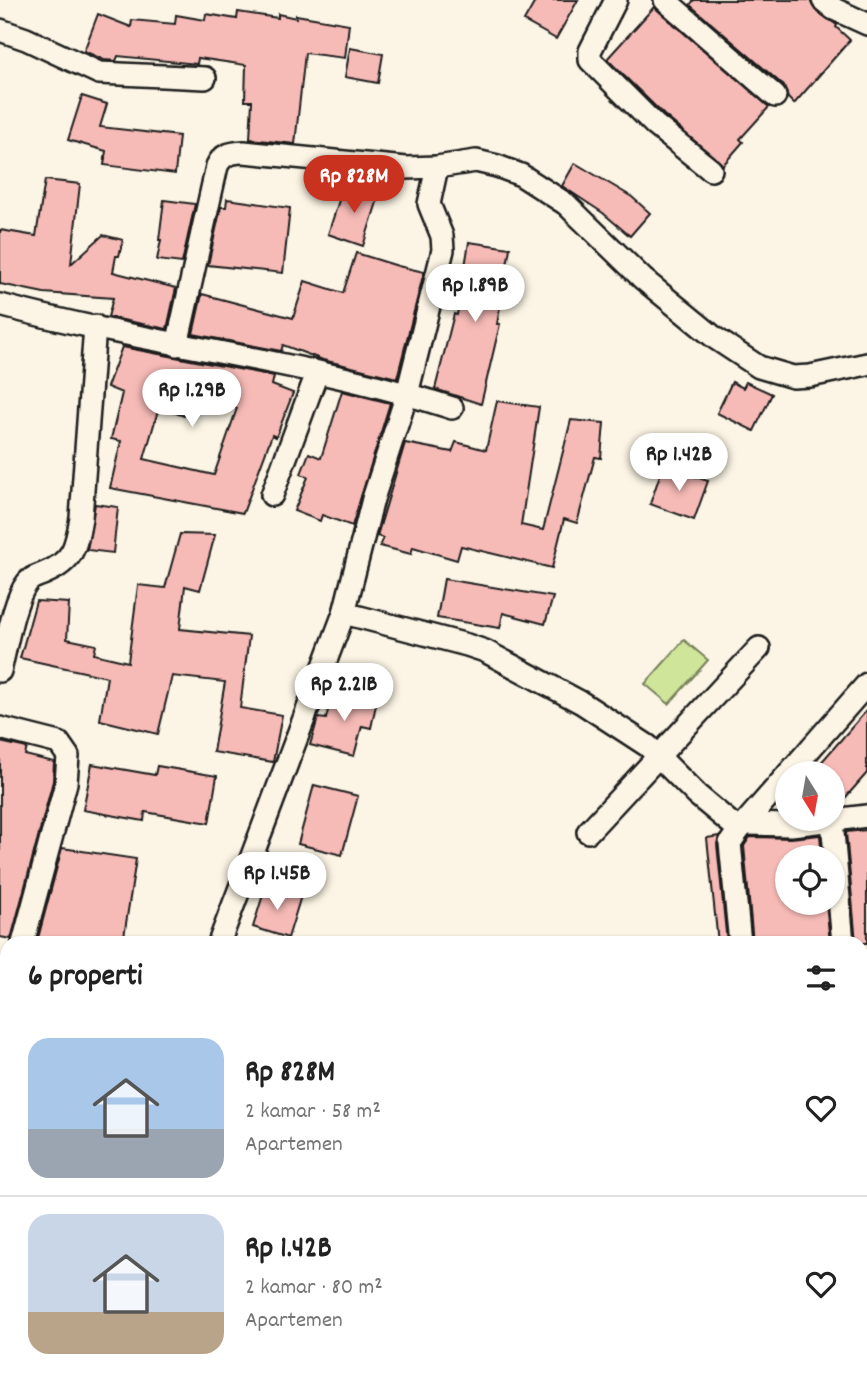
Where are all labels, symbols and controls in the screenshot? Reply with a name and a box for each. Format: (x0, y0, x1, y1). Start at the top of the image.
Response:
pin: Rp 828M (289, 156, 419, 215)
text: Rp 828M (319, 161, 389, 194)
pin: Rp 1.89B (403, 264, 547, 324)
text: Rp 1.89B (442, 270, 508, 303)
pin: Rp 1.29B (120, 370, 264, 429)
text: Rp 1.29B (158, 375, 226, 408)
pin: Rp 1.42B (607, 434, 751, 493)
text: Rp 1.42B (646, 439, 712, 472)
pin: Rp 2.21B (272, 664, 416, 723)
text: Rp 2.21B (311, 669, 377, 702)
north arrow (775, 761, 845, 831)
map controls (775, 761, 845, 915)
button: locate (775, 845, 845, 915)
pin: Rp 1.45B (205, 852, 349, 912)
text: Rp 1.45B (243, 858, 311, 891)
text: 6 properti (28, 957, 143, 1000)
icon: filters (802, 959, 840, 997)
text: Rp 828M (245, 1053, 335, 1096)
icon: home (84, 1066, 168, 1150)
icon: heart (802, 1089, 840, 1127)
text: 2 kamar · 58 m² (245, 1096, 381, 1129)
text: Apartemen (245, 1129, 343, 1162)
text: Rp 1.42B (245, 1229, 332, 1272)
icon: home (84, 1242, 168, 1326)
icon: heart (802, 1265, 840, 1303)
text: 2 kamar · 80 m² (245, 1272, 383, 1305)
text: Apartemen (245, 1305, 343, 1338)

